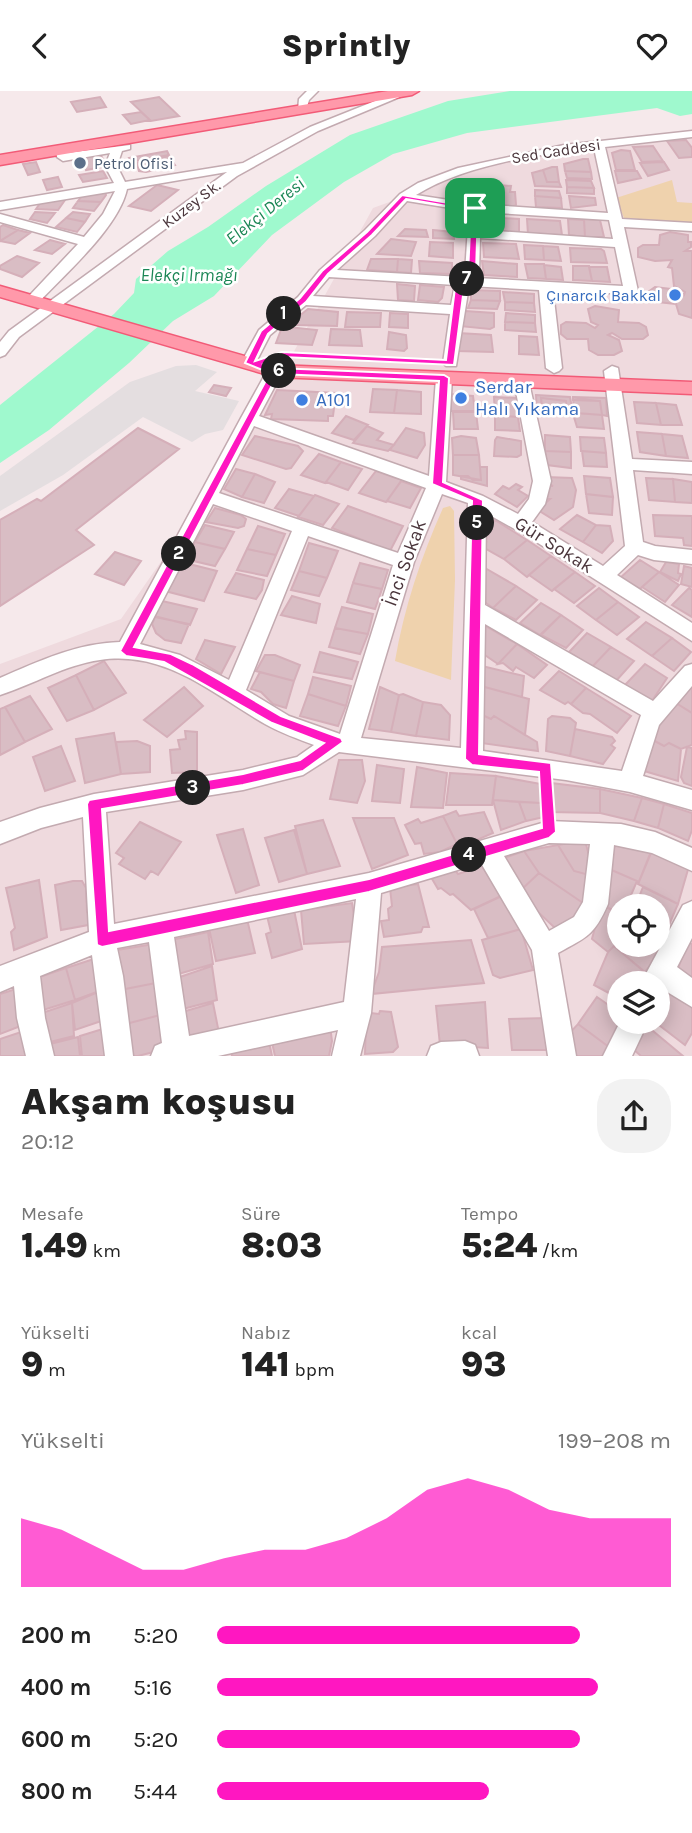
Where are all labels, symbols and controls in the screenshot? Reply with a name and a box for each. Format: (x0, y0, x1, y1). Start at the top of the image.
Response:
icon: back (21, 27, 59, 65)
text: Sprintly (282, 27, 410, 64)
icon: heart (633, 27, 671, 65)
street label: Sed Caddesi (510, 135, 602, 167)
place label: Petrol Ofisi (94, 154, 174, 173)
marker: Petrol Ofisi (72, 155, 88, 171)
water label: Elekçi Deresi (221, 172, 309, 249)
street label: Kuzey Sk. (158, 176, 224, 232)
pin (445, 178, 505, 238)
icon: arrive (456, 189, 494, 227)
pin: 7 (449, 261, 484, 297)
water label: Elekçi Irmağı (140, 264, 238, 286)
text: 7 (462, 267, 471, 289)
place label: Çınarcık Bakkal (546, 286, 661, 305)
marker: Çınarcık Bakkal (667, 287, 683, 303)
pin: 1 (266, 297, 302, 332)
text: 1 (280, 302, 287, 324)
pin: 6 (262, 353, 296, 389)
text: 6 (273, 359, 284, 381)
place label: Serdar Halı Yıkama (475, 376, 579, 420)
place label: A101 (316, 389, 351, 411)
marker: Serdar Halı Yıkama (453, 390, 469, 406)
marker: A101 (294, 392, 310, 408)
pin: 5 (460, 505, 494, 541)
text: 5 (471, 511, 482, 533)
street label: Gür Sokak (510, 512, 598, 578)
street label: İnci Sokak (379, 516, 431, 609)
pin: 2 (162, 537, 196, 571)
text: 2 (173, 542, 184, 564)
pin: 3 (176, 771, 210, 805)
text: 3 (187, 776, 198, 798)
pin: 4 (452, 837, 486, 873)
text: 4 (463, 843, 474, 865)
map controls (607, 894, 670, 1034)
button: locate (607, 894, 670, 957)
button: layers (607, 971, 670, 1034)
text: Akşam koşusu (21, 1079, 296, 1124)
button: share (597, 1079, 671, 1153)
text: 20:12 (21, 1128, 74, 1155)
text: Mesafe (21, 1203, 84, 1225)
text: Süre (241, 1203, 281, 1225)
text: Tempo (461, 1203, 518, 1225)
text: 1.49 (21, 1225, 88, 1266)
text: 8:03 (241, 1225, 322, 1266)
text: 5:24 (461, 1225, 537, 1266)
text: km (88, 1240, 121, 1262)
text: /km (537, 1240, 578, 1262)
text: Yükselti (21, 1322, 90, 1344)
text: Nabız (241, 1322, 290, 1344)
text: kcal (461, 1322, 497, 1344)
text: 9 (21, 1344, 43, 1385)
text: 141 (241, 1344, 290, 1385)
text: 93 (461, 1344, 506, 1385)
text: m (43, 1359, 66, 1381)
text: bpm (290, 1359, 335, 1381)
text: Yükselti (21, 1427, 105, 1454)
text: 199–208 m (558, 1427, 671, 1454)
text: 200 m (21, 1622, 92, 1649)
text: 5:20 (133, 1622, 178, 1649)
text: 400 m (21, 1674, 91, 1701)
text: 5:16 (133, 1674, 172, 1701)
text: 600 m (21, 1726, 92, 1753)
text: 5:20 (133, 1726, 178, 1753)
text: 800 m (21, 1778, 93, 1805)
text: 5:44 (133, 1778, 177, 1805)

